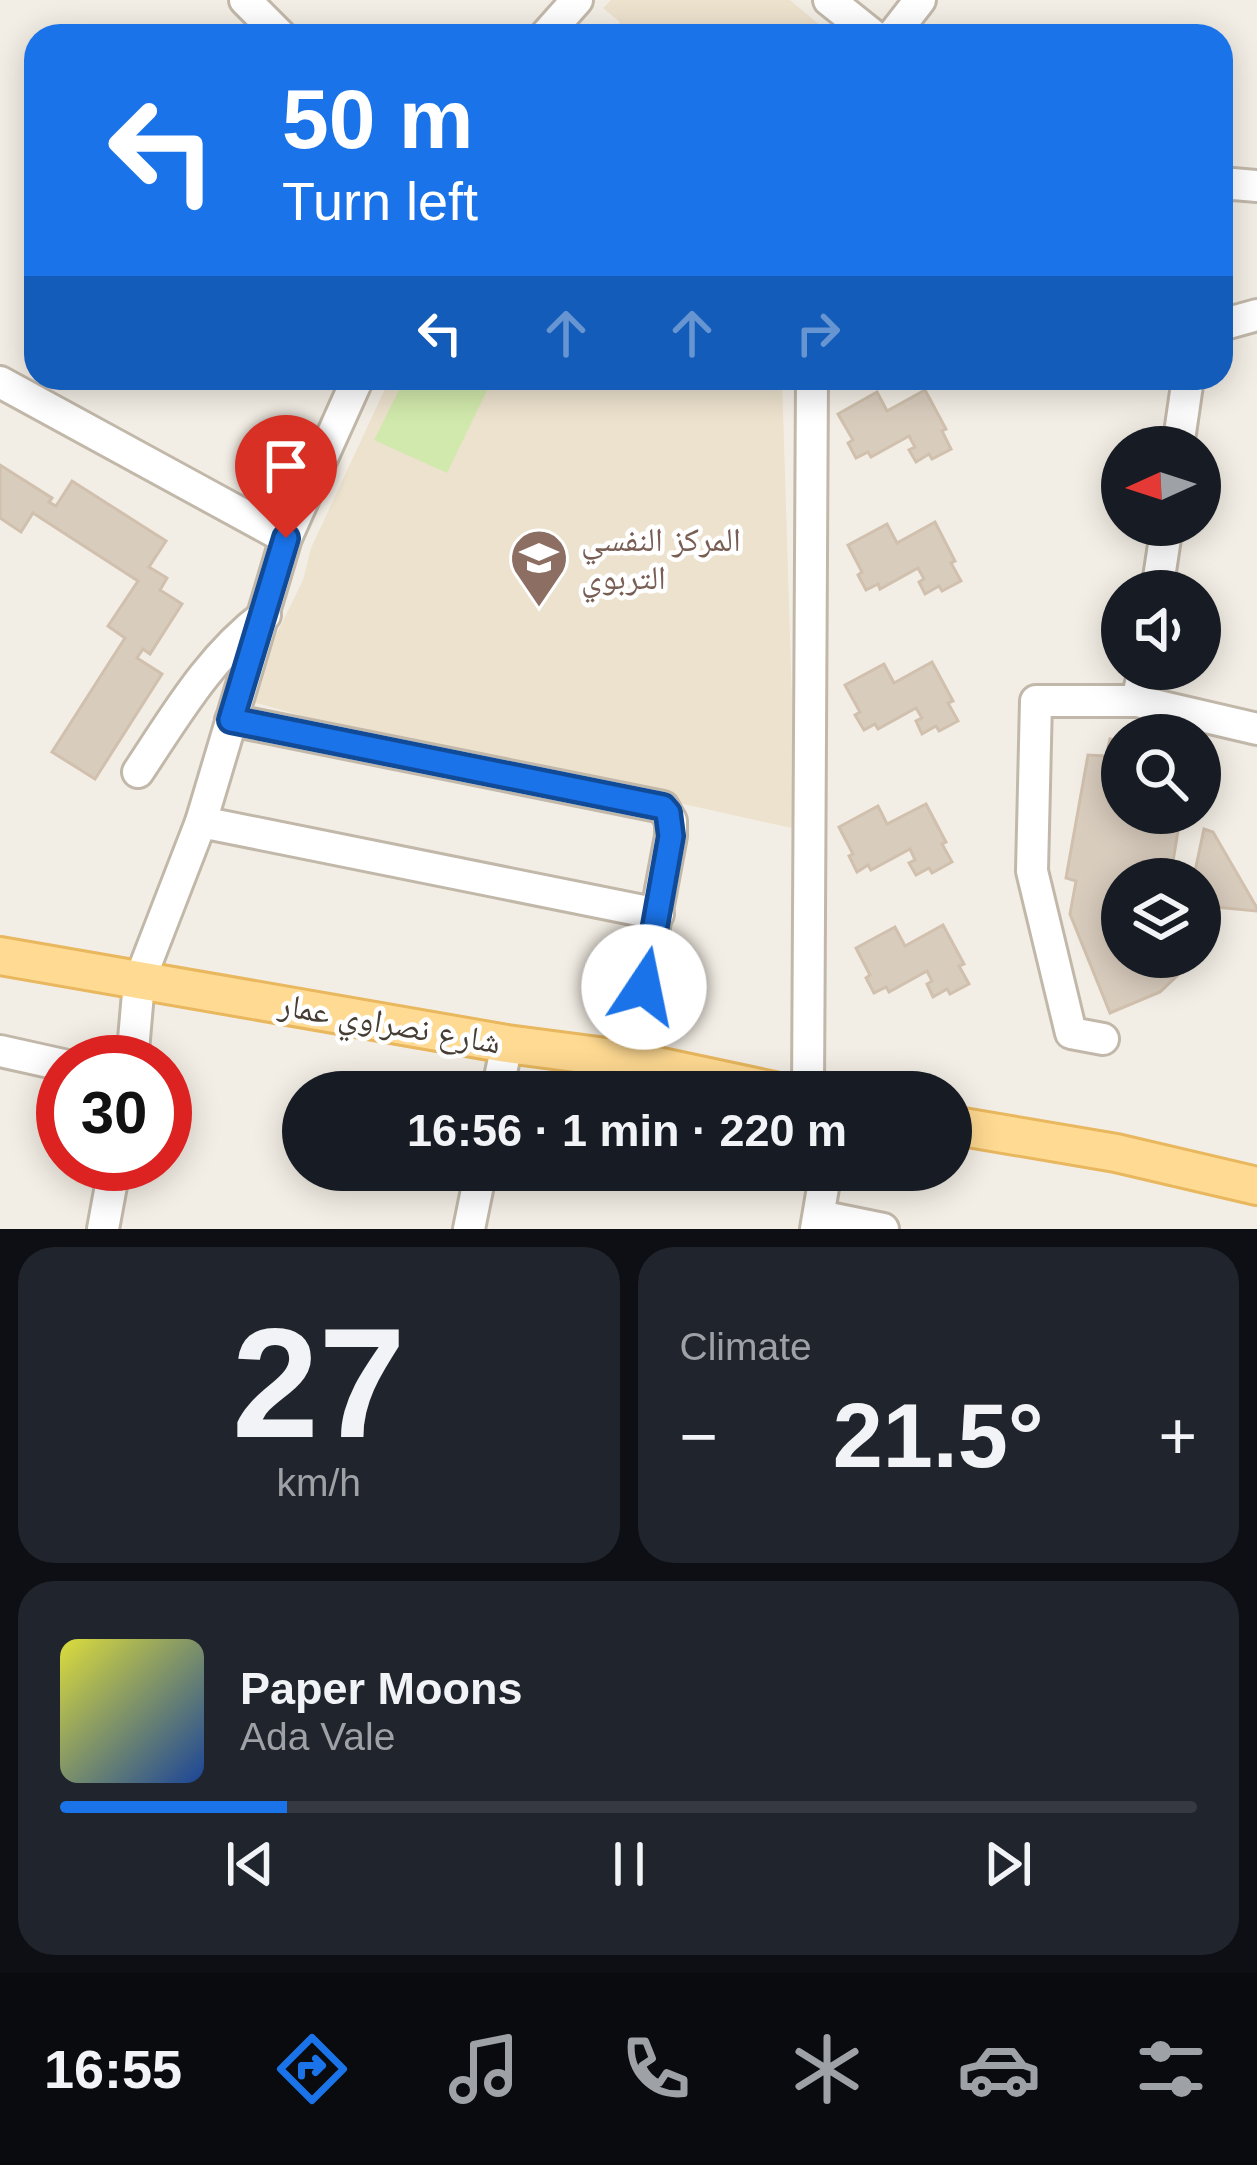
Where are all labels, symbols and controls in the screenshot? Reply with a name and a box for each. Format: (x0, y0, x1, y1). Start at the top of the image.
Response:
icon: left (84, 72, 240, 228)
text: 50 m (282, 72, 473, 166)
text: Turn left (282, 171, 478, 231)
icon: left (407, 300, 473, 366)
icon: ahead (533, 300, 599, 366)
icon: ahead (659, 300, 725, 366)
icon: right (785, 300, 851, 366)
pin (235, 415, 337, 538)
north arrow (1101, 426, 1221, 546)
map controls (1101, 426, 1221, 978)
icon: arrive (253, 433, 319, 499)
place label: المركز النفسي التربوي (581, 521, 741, 603)
school or university icon: المركز النفسي التربوي (508, 527, 570, 609)
button: sound (1101, 570, 1221, 690)
button: search (1101, 714, 1221, 834)
button: layers (1101, 858, 1221, 978)
position arrow (581, 924, 707, 1050)
street label: شارع نصراوي عمار (274, 985, 504, 1068)
speed limit sign: 30 (36, 1035, 192, 1191)
text: 16:56 · 1 min · 220 m (407, 1105, 847, 1156)
text: 27 (232, 1296, 406, 1470)
text: Climate (680, 1325, 812, 1368)
text: 21.5° (833, 1386, 1044, 1486)
text: − (680, 1399, 718, 1473)
text: + (1158, 1399, 1197, 1473)
text: km/h (276, 1461, 361, 1504)
text: Paper Moons (240, 1663, 523, 1714)
text: Ada Vale (240, 1715, 395, 1758)
icon: previous (217, 1831, 283, 1897)
icon: pause (596, 1831, 662, 1897)
icon: next (975, 1831, 1041, 1897)
icon: directions (270, 2027, 354, 2111)
icon: music (442, 2027, 526, 2111)
icon: phone (614, 2027, 698, 2111)
icon: climate (785, 2027, 869, 2111)
icon: car (957, 2027, 1041, 2111)
icon: filters (1129, 2027, 1213, 2111)
text: 16:55 (44, 2039, 182, 2099)

